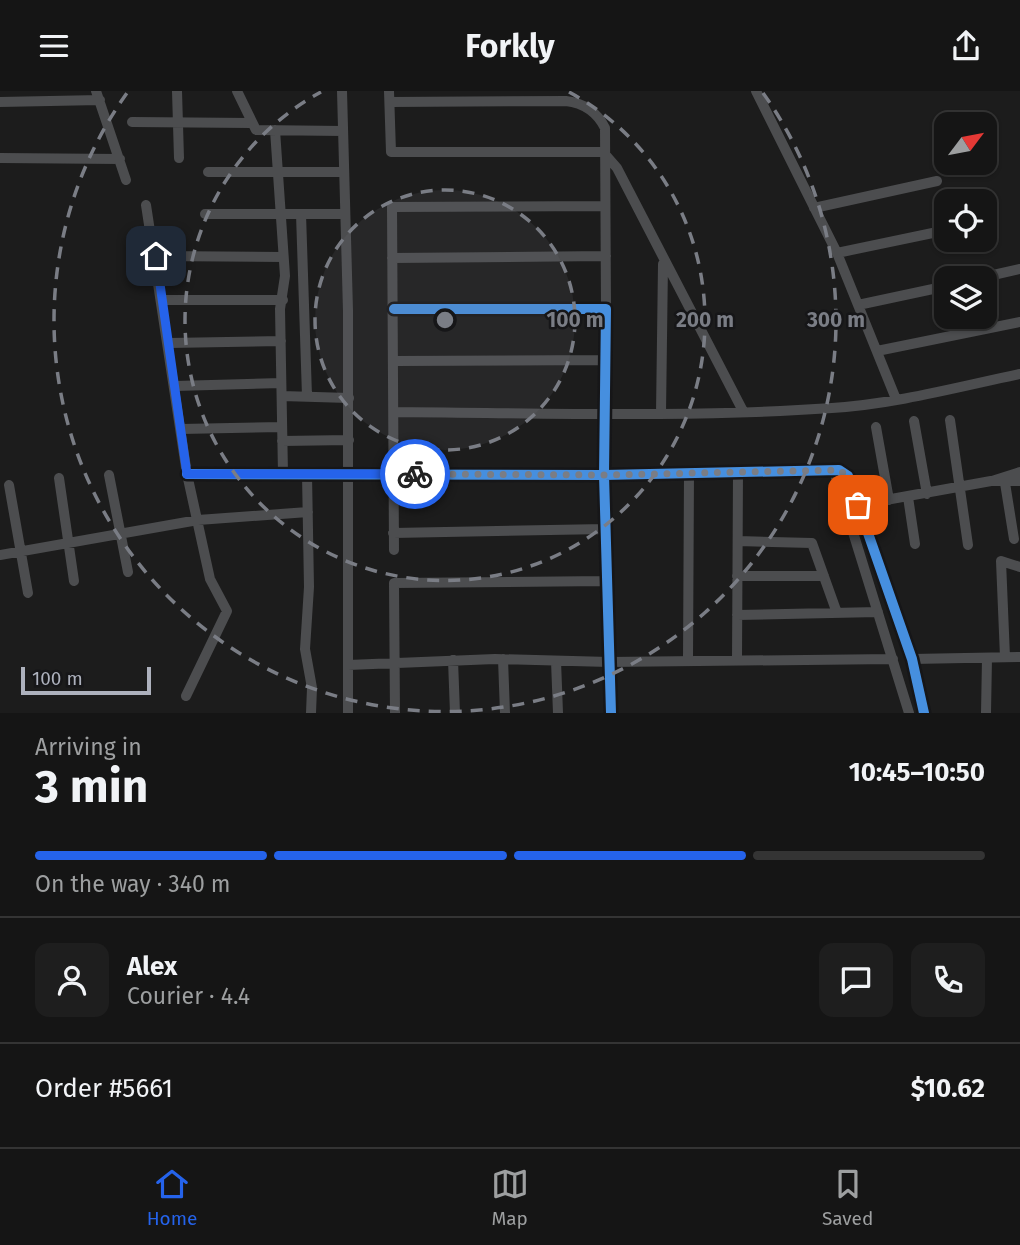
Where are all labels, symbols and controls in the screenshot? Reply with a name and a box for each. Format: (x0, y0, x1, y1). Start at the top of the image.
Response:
icon: menu (35, 27, 73, 65)
text: Forkly (465, 27, 555, 65)
icon: share (947, 27, 985, 65)
north arrow (934, 112, 998, 175)
map controls (934, 112, 997, 329)
button: locate (934, 189, 997, 252)
pin (126, 226, 186, 286)
icon: home (137, 237, 175, 275)
button: layers (934, 266, 997, 329)
text: 100 m (546, 307, 604, 333)
text: 200 m (676, 307, 734, 333)
text: 300 m (806, 307, 865, 333)
centre of rings (433, 308, 457, 332)
courier (380, 439, 450, 509)
icon: bike (396, 455, 434, 493)
pin (828, 475, 888, 535)
icon: bag (839, 486, 877, 524)
scale bar (21, 664, 150, 696)
text: 100 m (32, 667, 83, 690)
text: Arriving in (35, 733, 142, 761)
text: 10:45–10:50 (849, 757, 985, 788)
text: 3 min (35, 759, 148, 814)
text: On the way · 340 m (35, 870, 231, 898)
button: person (35, 943, 109, 1017)
button: chat (819, 943, 893, 1017)
button: phone (911, 943, 985, 1017)
text: Alex (127, 951, 177, 982)
text: Courier · 4.4 (127, 982, 250, 1010)
text: Order #5661 (35, 1073, 173, 1104)
text: $10.62 (911, 1073, 985, 1104)
tab: Home (147, 1165, 197, 1230)
tab: Map (491, 1165, 529, 1230)
tab: Saved (822, 1165, 873, 1230)

